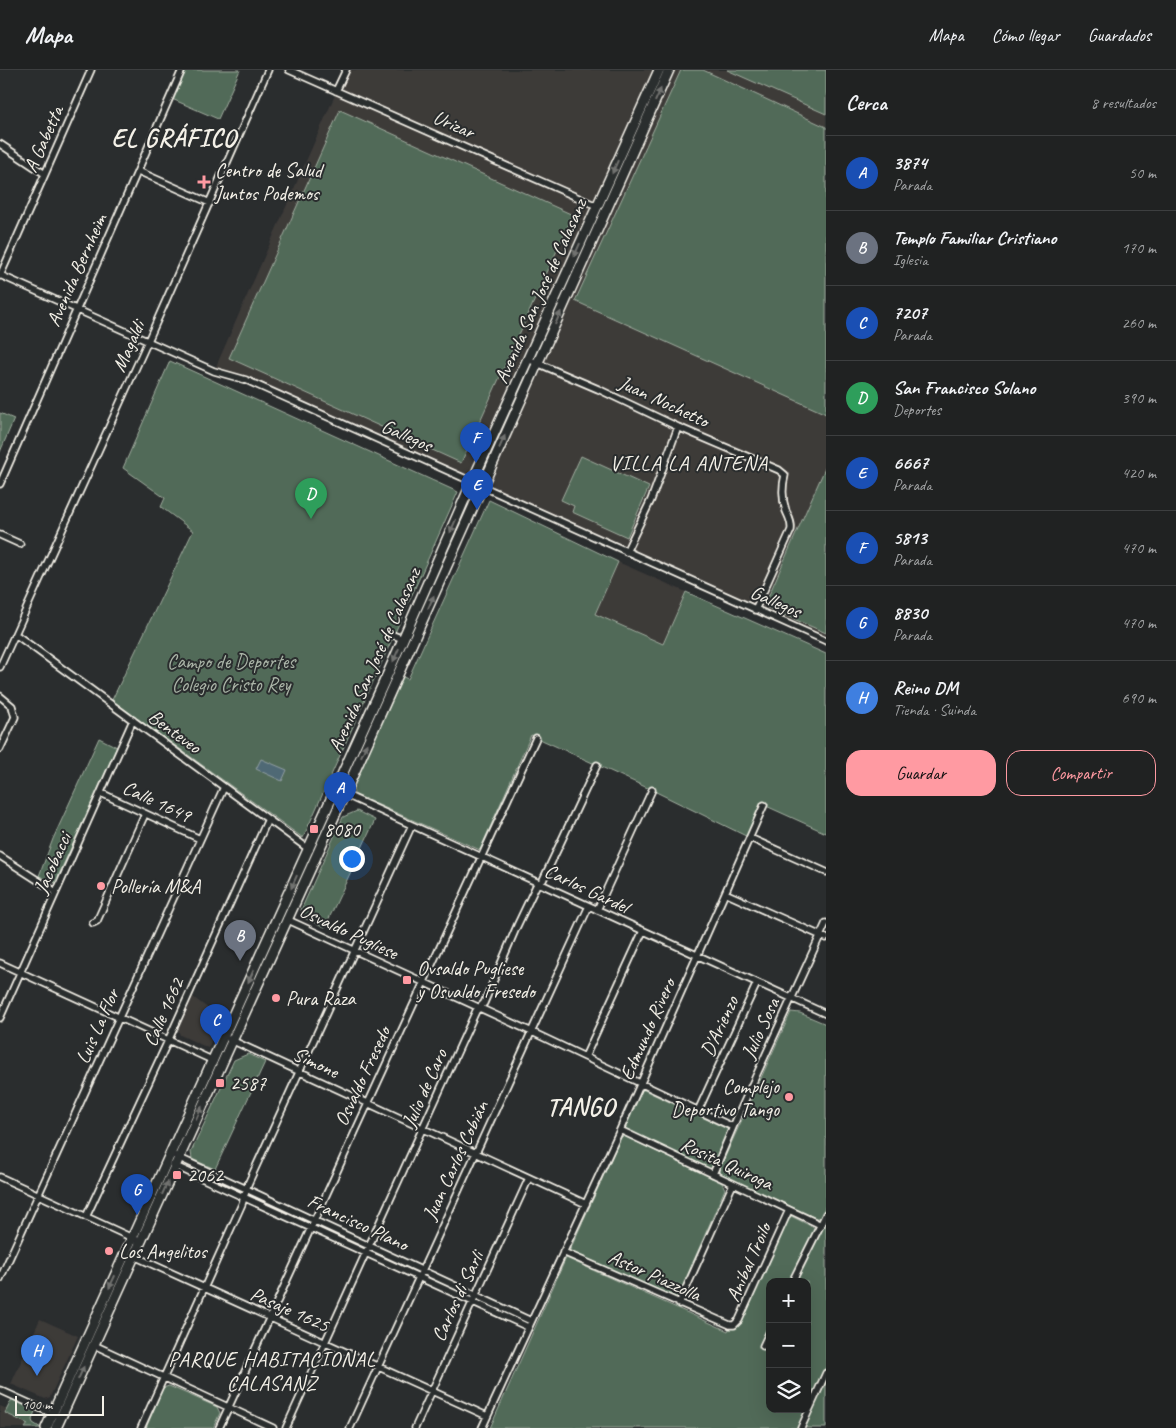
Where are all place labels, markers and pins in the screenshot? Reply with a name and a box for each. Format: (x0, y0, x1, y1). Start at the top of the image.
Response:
place label: Centro de Salud Juntos Podemos (214, 158, 325, 206)
marker: Centro de Salud Juntos Podemos (197, 175, 211, 189)
pin: F (460, 422, 492, 463)
pin: E (461, 469, 493, 510)
pin: D (295, 478, 327, 519)
pin: A (324, 772, 356, 813)
place label: 8080 (324, 817, 362, 842)
marker: 8080 (308, 823, 320, 835)
place label: Pollería M&A (111, 874, 201, 899)
marker: Pollería M&A (95, 880, 107, 892)
pin: B (224, 920, 256, 961)
place label: Ovsaldo Pugliese y Osvaldo Fresedo (416, 956, 537, 1004)
marker: Ovsaldo Pugliese y Osvaldo Fresedo (401, 974, 413, 986)
place label: Pura Raza (286, 986, 357, 1011)
marker: Pura Raza (270, 992, 282, 1004)
pin: C (200, 1004, 232, 1045)
place label: 2587 (230, 1071, 267, 1096)
place label: Complejo Deportivo Tango (671, 1074, 780, 1122)
marker: 2587 (214, 1077, 226, 1089)
marker: Complejo Deportivo Tango (783, 1091, 795, 1103)
place label: 2062 (187, 1163, 225, 1188)
marker: 2062 (171, 1169, 183, 1181)
pin: G (121, 1174, 153, 1215)
place label: Los Angelitos (119, 1239, 209, 1264)
marker: Los Angelitos (103, 1245, 115, 1257)
pin: H (21, 1335, 53, 1376)

